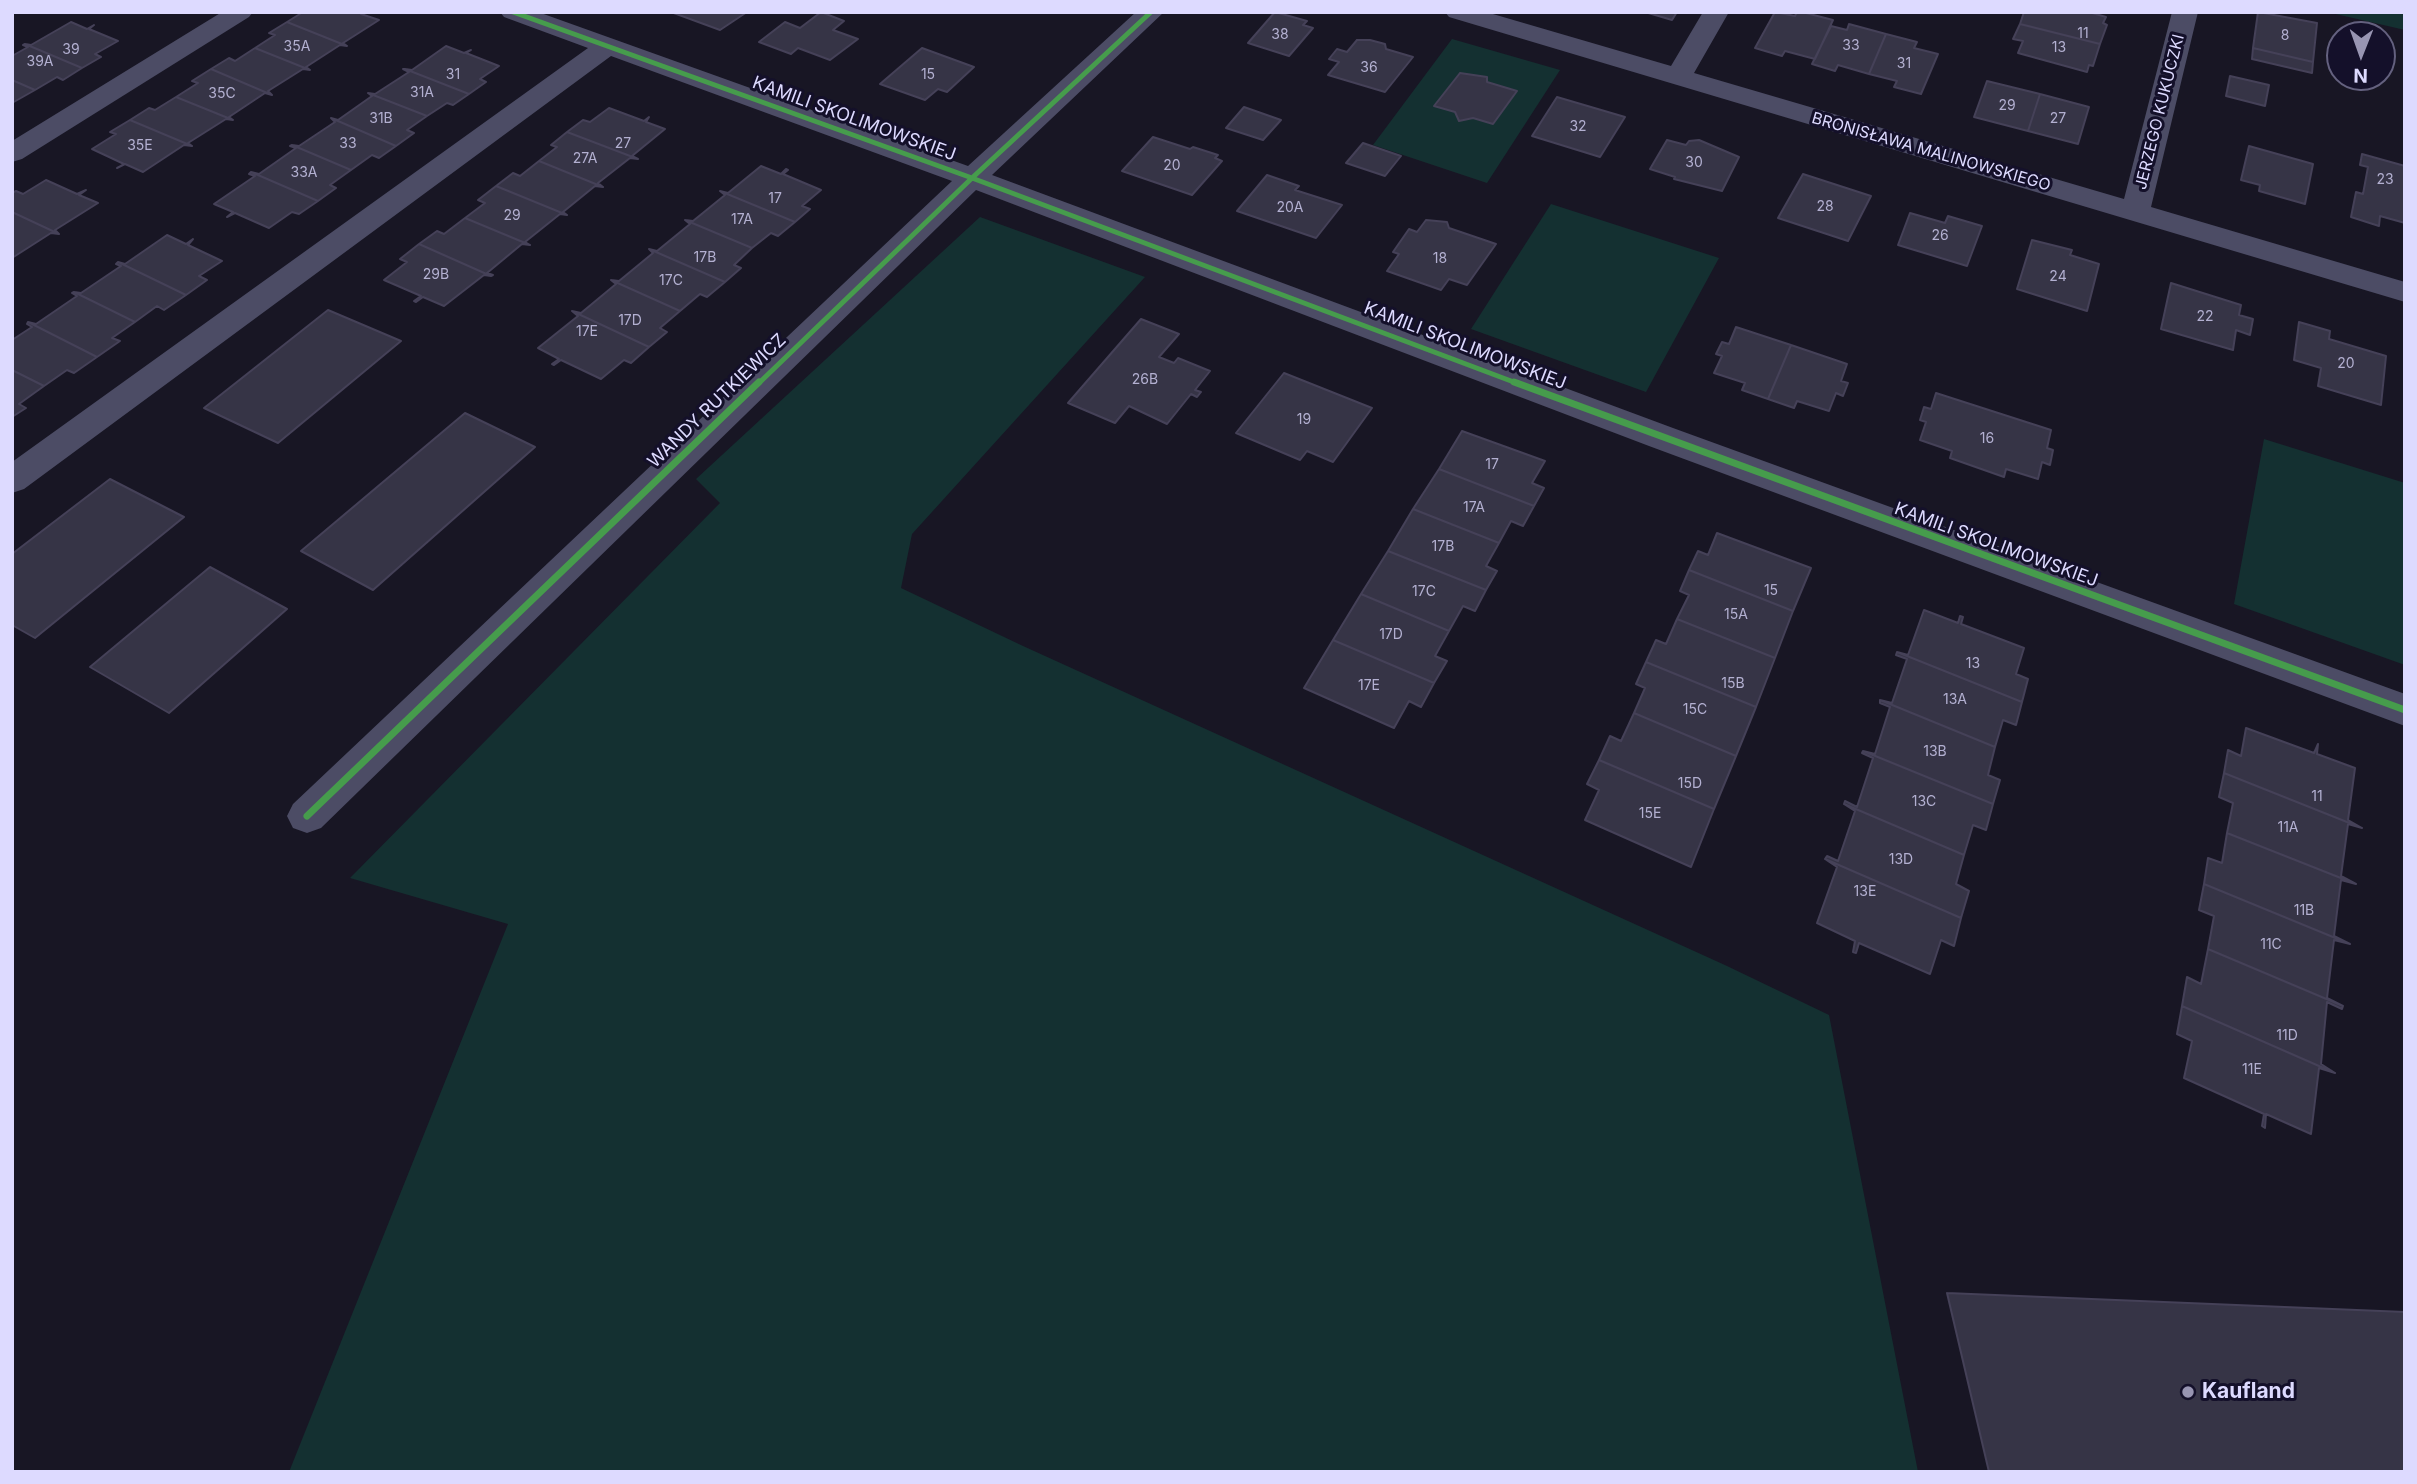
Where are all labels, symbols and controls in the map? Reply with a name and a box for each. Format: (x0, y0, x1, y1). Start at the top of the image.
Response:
north arrow (2326, 21, 2396, 91)
house number: 11 (2077, 26, 2089, 42)
house number: 38 (1271, 27, 1289, 43)
house number: 8 (2281, 28, 2289, 44)
street label: JERZEGO KUKUCZKI (2131, 32, 2189, 192)
house number: 33 (1842, 38, 1860, 54)
house number: 35A (284, 39, 310, 55)
house number: 13 (2052, 40, 2066, 56)
house number: 39 (62, 42, 80, 58)
house number: 39A (27, 54, 53, 70)
house number: 31 (1897, 56, 1911, 72)
house number: 36 (1360, 60, 1378, 76)
text: N (2353, 64, 2368, 87)
house number: 31 (446, 67, 460, 83)
house number: 15 (921, 67, 935, 83)
street label: KAMILI SKOLIMOWSKIEJ (749, 72, 959, 166)
house number: 31A (410, 85, 434, 101)
house number: 35C (208, 86, 236, 102)
house number: 29 (1998, 98, 2016, 114)
street label: BRONISŁAWA MALINOWSKIEGO (1809, 109, 2053, 195)
house number: 31B (369, 111, 393, 127)
house number: 27 (2050, 111, 2066, 127)
house number: 32 (1569, 119, 1587, 135)
house number: 33 (339, 136, 357, 152)
house number: 27 (615, 136, 631, 152)
house number: 35E (127, 138, 153, 154)
house number: 27A (573, 151, 597, 167)
house number: 30 (1685, 155, 1703, 171)
house number: 20 (1163, 158, 1181, 174)
house number: 33A (291, 165, 317, 181)
house number: 23 (2376, 172, 2394, 188)
house number: 17 (768, 191, 782, 207)
house number: 28 (1816, 199, 1834, 215)
house number: 20A (1276, 200, 1304, 216)
house number: 29 (503, 208, 521, 224)
house number: 17A (731, 212, 753, 228)
house number: 26 (1931, 228, 1949, 244)
house number: 17B (694, 250, 716, 266)
house number: 18 (1433, 251, 1447, 267)
house number: 29B (423, 267, 449, 283)
house number: 24 (2049, 269, 2067, 285)
house number: 17C (659, 273, 683, 289)
street label: KAMILI SKOLIMOWSKIEJ (1361, 297, 1569, 395)
house number: 22 (2196, 309, 2214, 325)
house number: 17D (618, 313, 642, 329)
house number: 17E (576, 324, 598, 340)
street label: WANDY RUTKIEWICZ (643, 329, 791, 473)
house number: 20 (2337, 356, 2355, 372)
house number: 26B (1132, 372, 1158, 388)
house number: 19 (1297, 412, 1311, 428)
house number: 16 (1980, 431, 1994, 447)
house number: 17 (1485, 457, 1499, 473)
street label: KAMILI SKOLIMOWSKIEJ (1891, 498, 2101, 592)
house number: 17A (1463, 500, 1485, 516)
house number: 17B (1432, 539, 1454, 555)
house number: 15 (1764, 583, 1778, 599)
house number: 17C (1412, 584, 1436, 600)
house number: 15A (1724, 607, 1748, 623)
house number: 17D (1379, 627, 1403, 643)
house number: 13 (1966, 656, 1980, 672)
house number: 15B (1721, 676, 1745, 692)
house number: 17E (1358, 678, 1380, 694)
house number: 13A (1943, 692, 1967, 708)
house number: 15C (1683, 702, 1707, 718)
house number: 13B (1923, 744, 1947, 760)
house number: 15D (1678, 776, 1702, 792)
house number: 11 (2311, 789, 2323, 805)
house number: 13C (1912, 794, 1936, 810)
house number: 15E (1639, 806, 1661, 822)
house number: 11A (2277, 820, 2299, 836)
house number: 13D (1889, 852, 1913, 868)
house number: 13E (1854, 884, 1876, 900)
house number: 11B (2294, 903, 2314, 919)
house number: 11C (2260, 937, 2282, 953)
house number: 11D (2276, 1028, 2298, 1044)
house number: 11E (2242, 1062, 2262, 1078)
place label: Kaufland (2202, 1379, 2295, 1405)
marker: Kaufland (2180, 1384, 2196, 1400)

